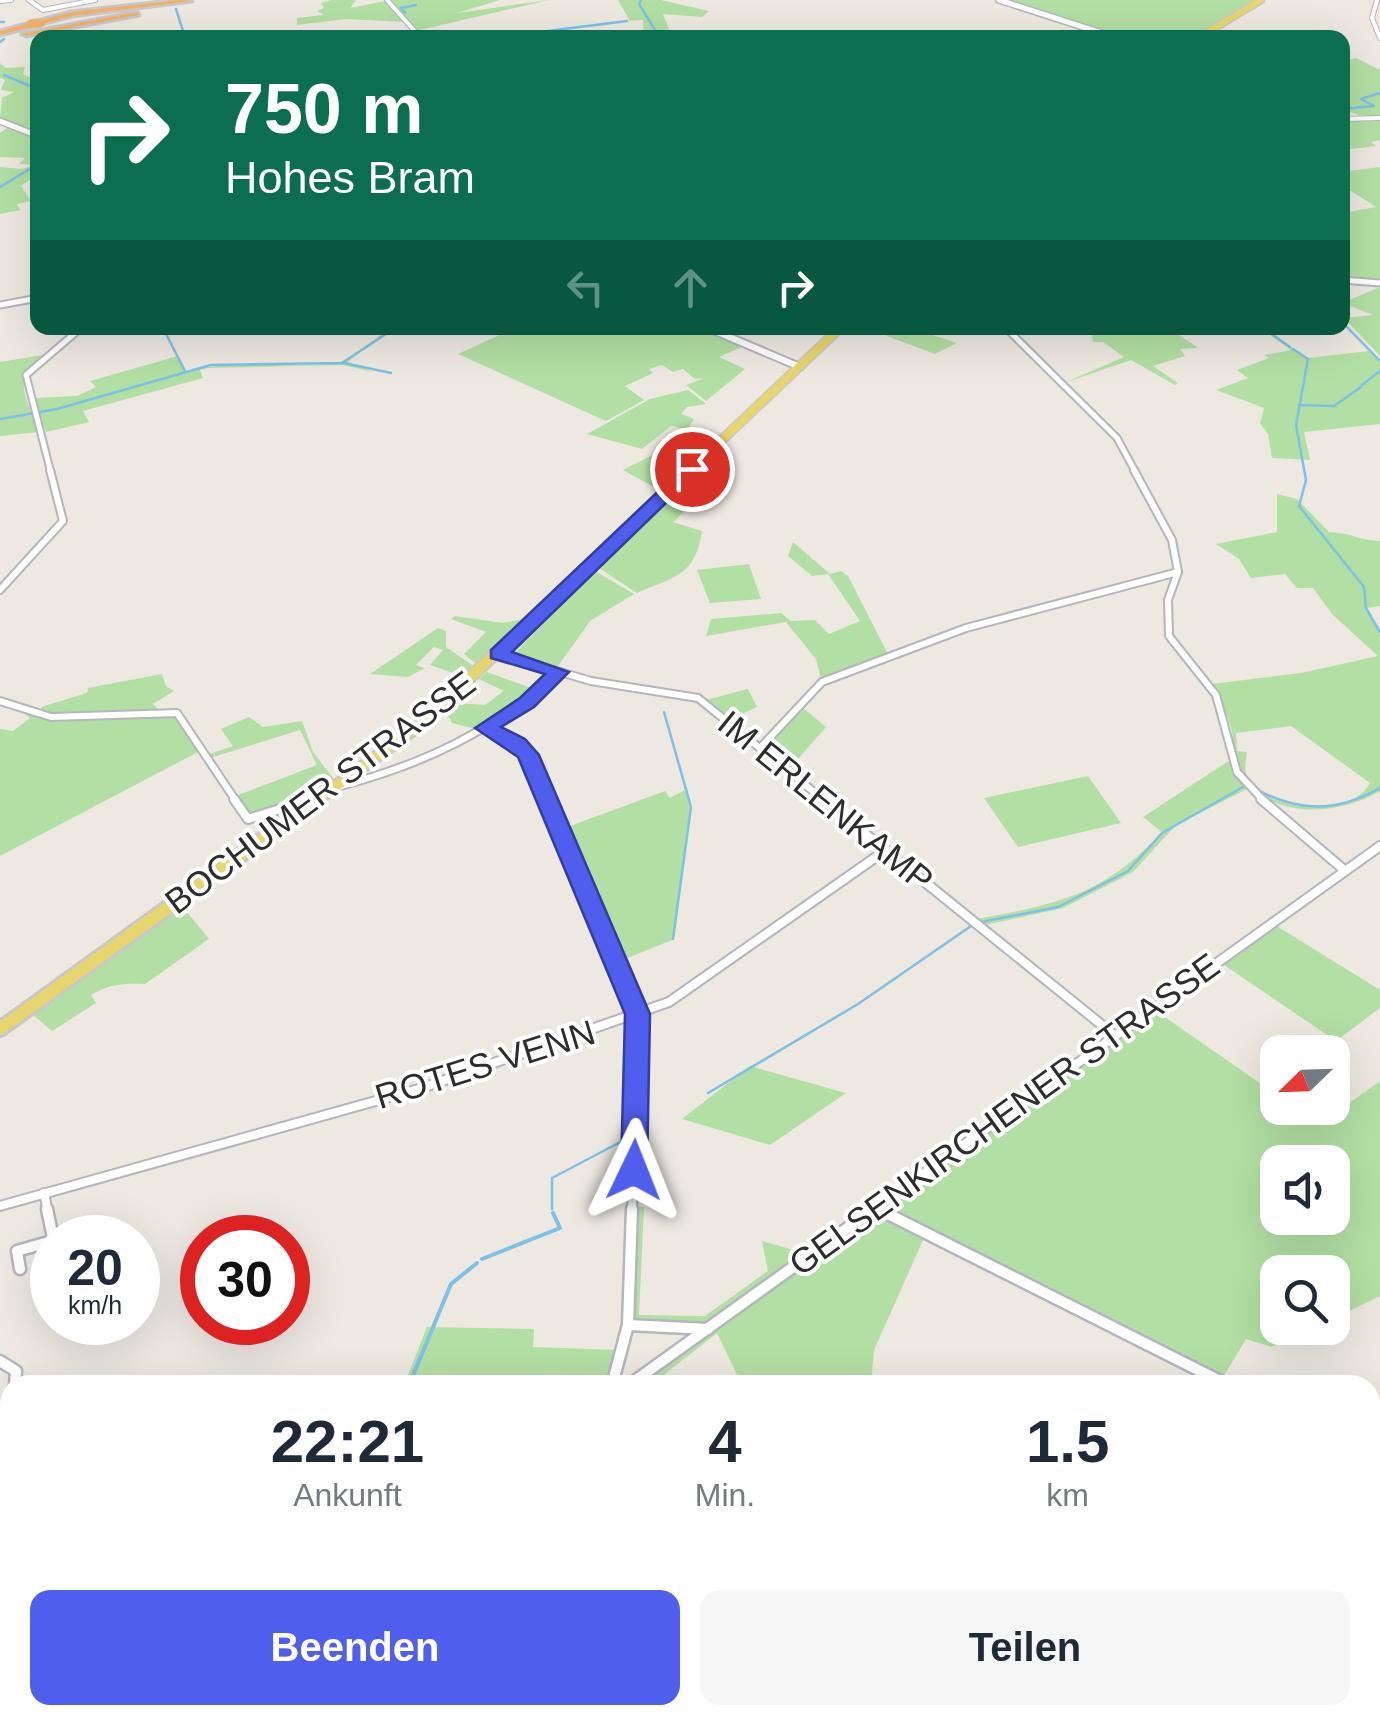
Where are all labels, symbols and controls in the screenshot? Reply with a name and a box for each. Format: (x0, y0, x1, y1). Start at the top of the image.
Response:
icon: right (60, 70, 190, 200)
text: 750 m (225, 70, 423, 148)
text: Hohes Bram (225, 152, 475, 203)
icon: left (558, 260, 613, 315)
icon: ahead (663, 260, 718, 315)
icon: right (768, 260, 823, 315)
pin (650, 427, 735, 512)
icon: arrive (665, 442, 720, 497)
street label: BOCHUMER STRASSE (158, 663, 482, 921)
street label: IM ERLENKAMP (711, 703, 941, 899)
street label: GELSENKIRCHENER STRASSE (782, 945, 1226, 1283)
street label: ROTES VENN (370, 1012, 600, 1116)
north arrow (1260, 1035, 1350, 1125)
map controls (1260, 1035, 1350, 1345)
position arrow (582, 1118, 686, 1222)
button: sound (1260, 1145, 1350, 1235)
speed limit sign: 30 (180, 1215, 310, 1345)
text: 20 (67, 1240, 123, 1296)
button: search (1260, 1255, 1350, 1345)
text: km/h (68, 1291, 122, 1319)
text: 22:21 (271, 1408, 424, 1475)
text: 4 (708, 1408, 742, 1475)
text: 1.5 (1026, 1408, 1109, 1475)
text: Ankunft (293, 1477, 402, 1513)
text: Min. (695, 1477, 755, 1513)
text: km (1046, 1477, 1089, 1513)
button: Beenden (30, 1590, 680, 1705)
button: Teilen (700, 1590, 1350, 1705)

